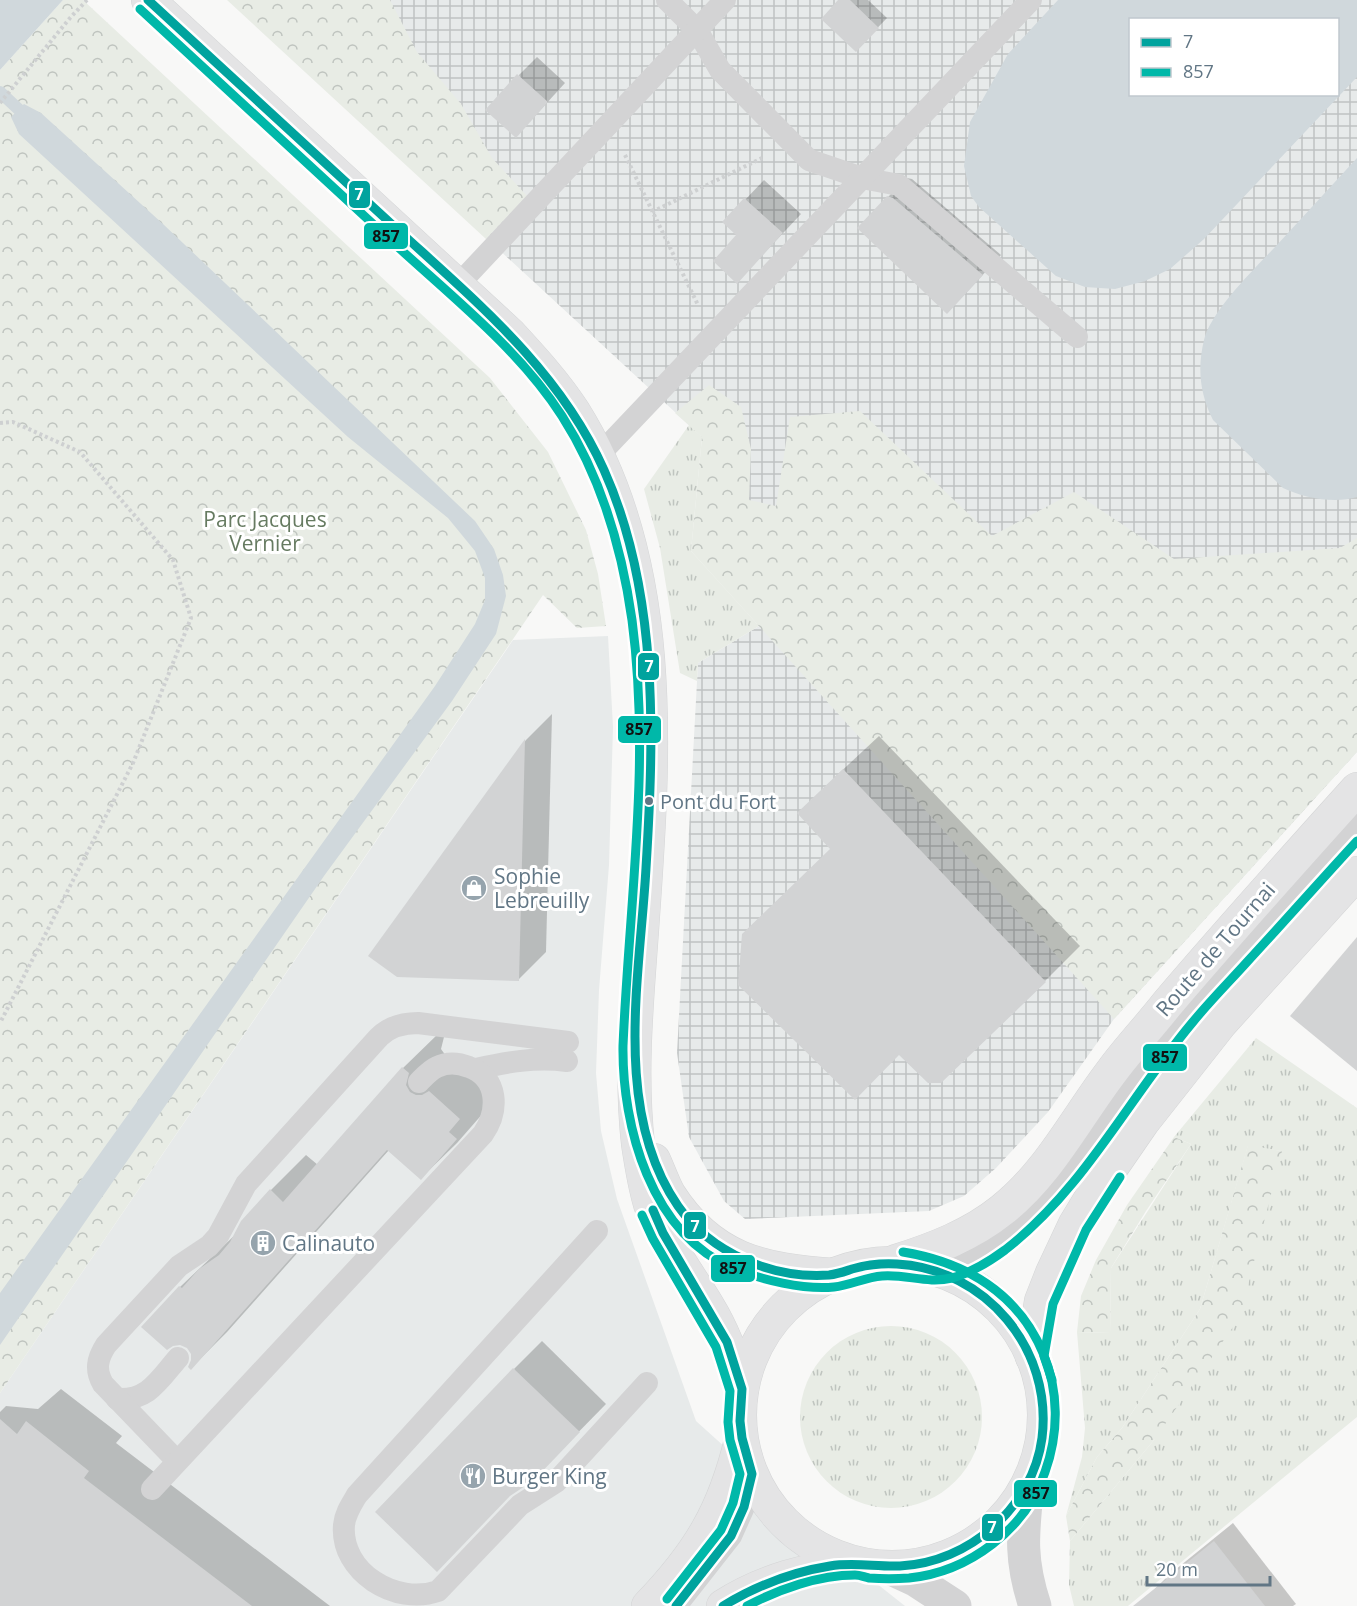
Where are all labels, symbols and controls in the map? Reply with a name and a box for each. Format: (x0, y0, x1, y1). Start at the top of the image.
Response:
legend (1129, 18, 1339, 96)
text: 7 (1183, 29, 1193, 53)
text: 857 (1183, 59, 1214, 83)
line badge: 7 (348, 180, 371, 209)
text: 7 (354, 183, 364, 205)
line badge: 857 (363, 222, 409, 250)
text: 857 (372, 225, 400, 247)
park label: Parc Jacques Vernier (203, 505, 327, 557)
line badge: 7 (637, 652, 660, 681)
text: 7 (644, 655, 654, 677)
line badge: 857 (617, 715, 662, 744)
text: 857 (625, 718, 653, 740)
place label: Pont du Fort (660, 788, 776, 815)
marker: Pont du Fort (643, 795, 655, 807)
place label: Sophie Lebreuilly (494, 862, 590, 914)
shop icon: Sophie Lebreuilly (459, 873, 489, 903)
street label: Route de Tournai (1149, 876, 1281, 1022)
line badge: 857 (1142, 1043, 1188, 1072)
text: 857 (1151, 1046, 1179, 1068)
line badge: 7 (683, 1211, 707, 1240)
text: 7 (690, 1215, 700, 1237)
building icon: Calinauto (248, 1228, 278, 1258)
place label: Calinauto (282, 1229, 375, 1257)
line badge: 857 (710, 1254, 756, 1283)
text: 857 (719, 1257, 747, 1279)
restaurant icon: Burger King (458, 1461, 488, 1491)
place label: Burger King (492, 1462, 607, 1490)
line badge: 857 (1013, 1479, 1058, 1508)
text: 857 (1022, 1482, 1050, 1504)
line badge: 7 (981, 1513, 1004, 1542)
text: 7 (987, 1516, 997, 1538)
scale bar (1147, 1549, 1270, 1587)
text: 20 m (1156, 1557, 1198, 1581)

